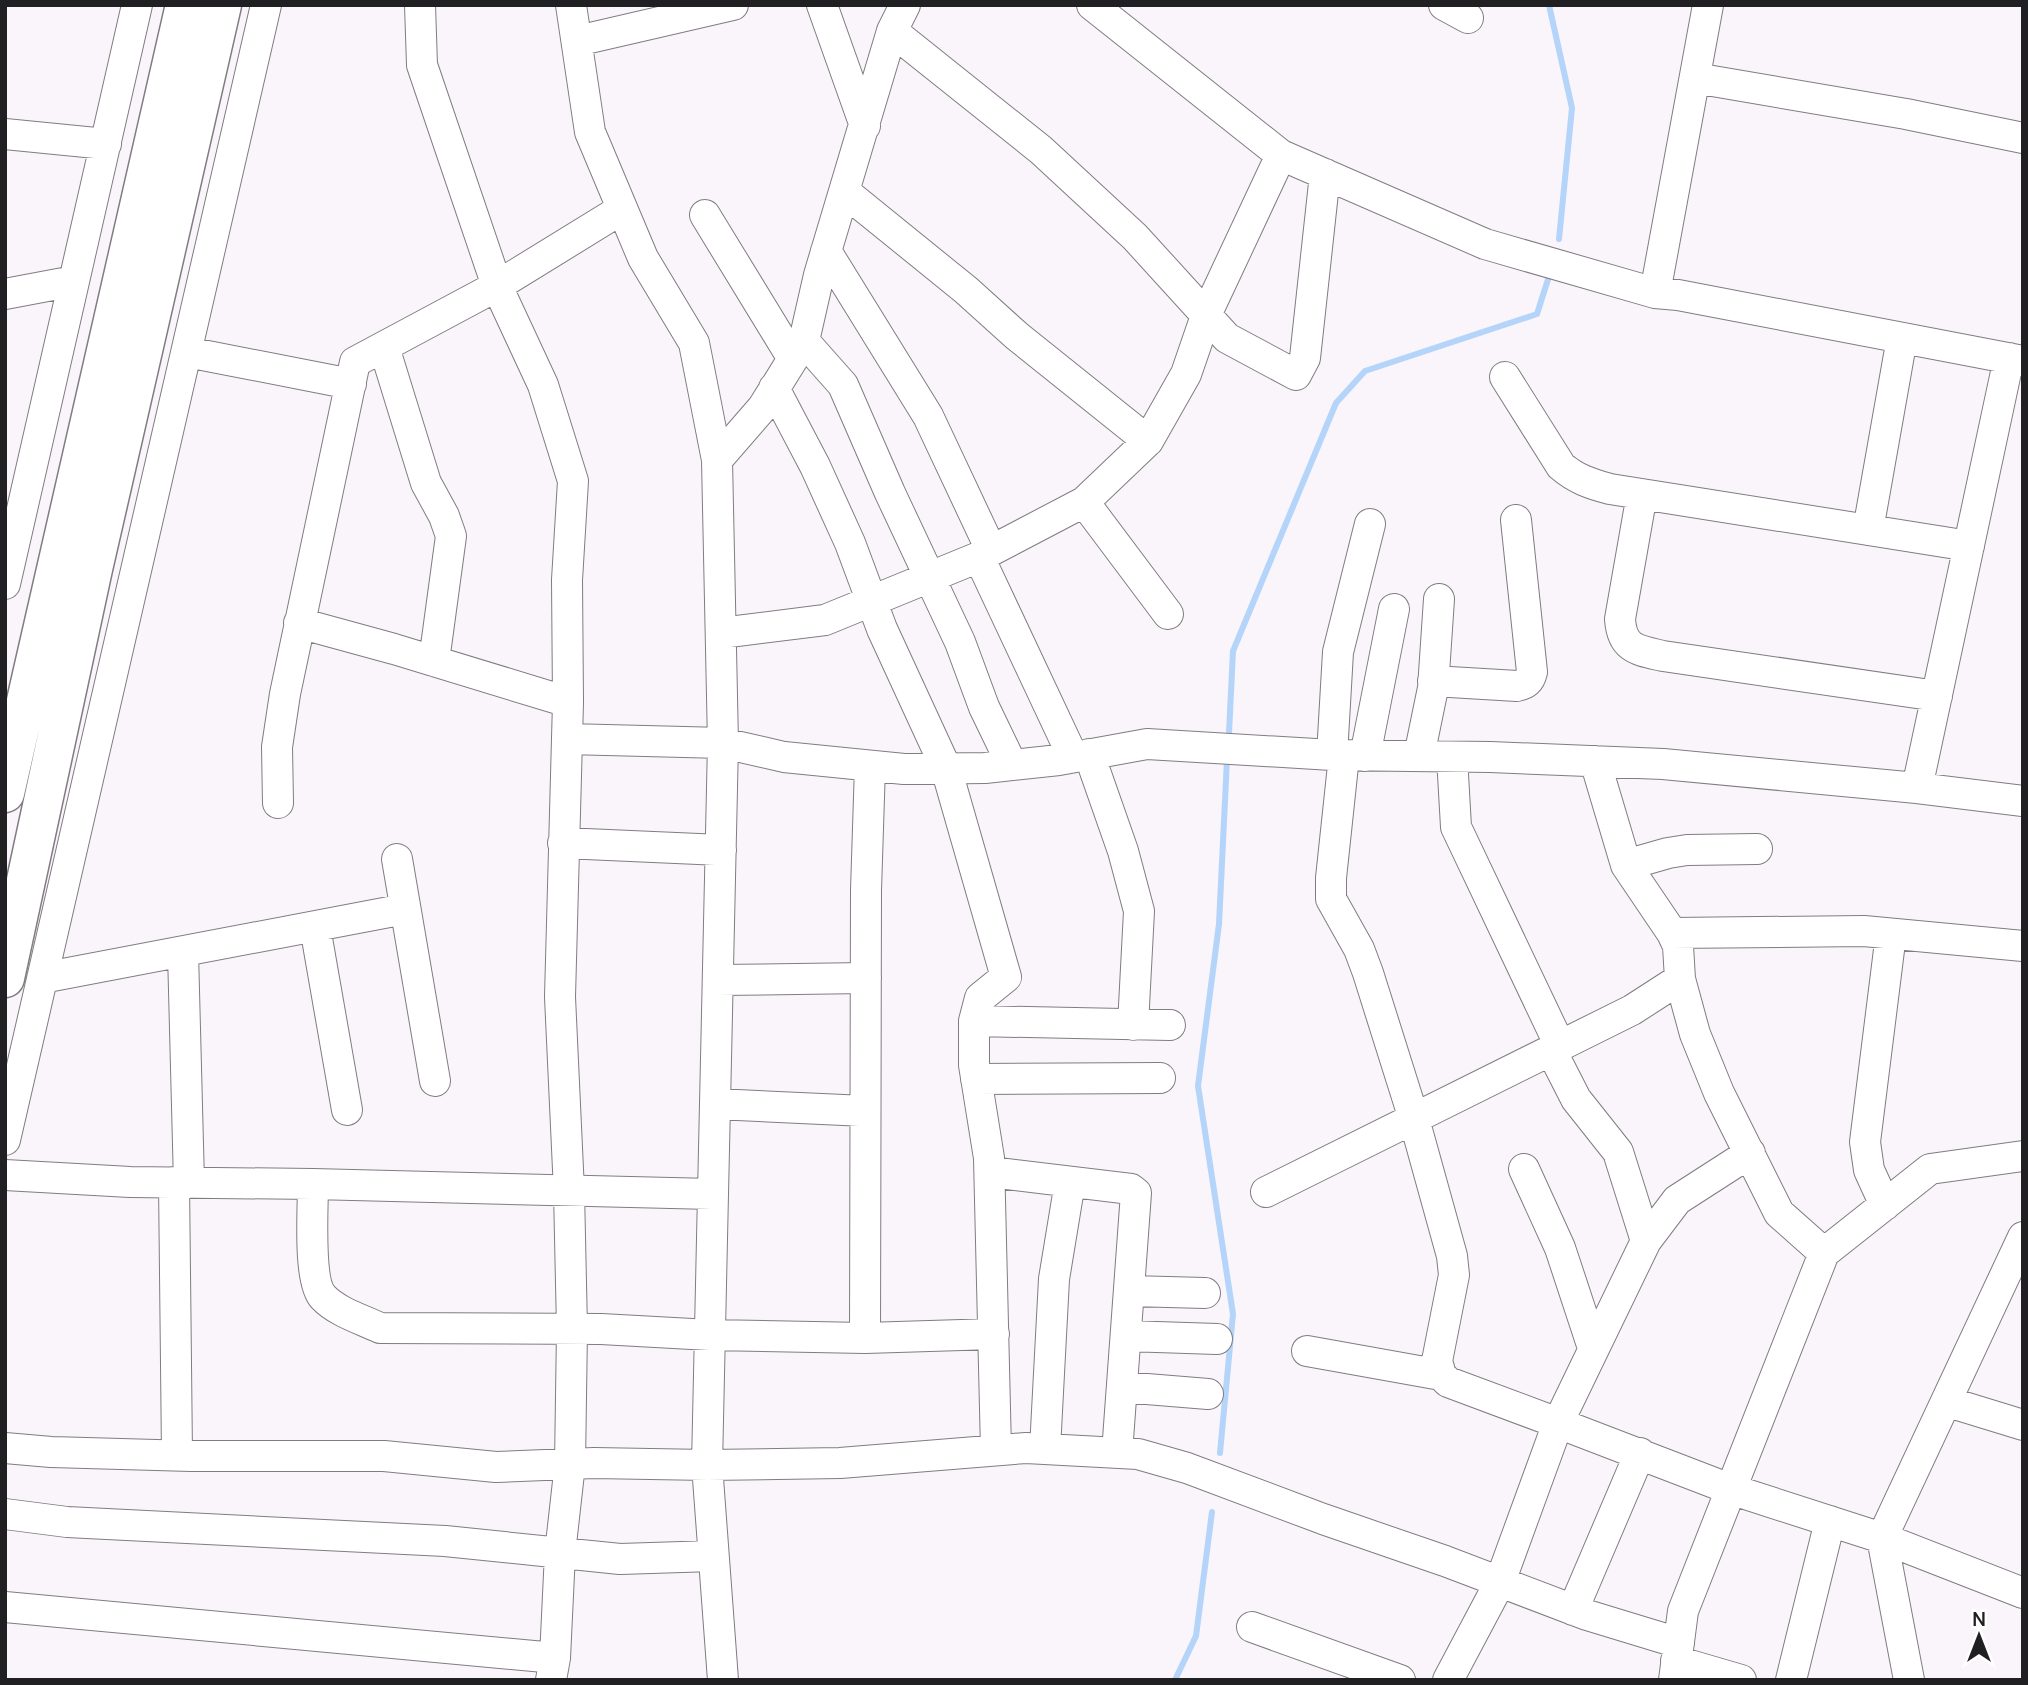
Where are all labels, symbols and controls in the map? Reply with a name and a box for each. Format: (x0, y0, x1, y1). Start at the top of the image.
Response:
north arrow (1944, 1601, 2014, 1671)
text: N (1972, 1606, 1986, 1632)

